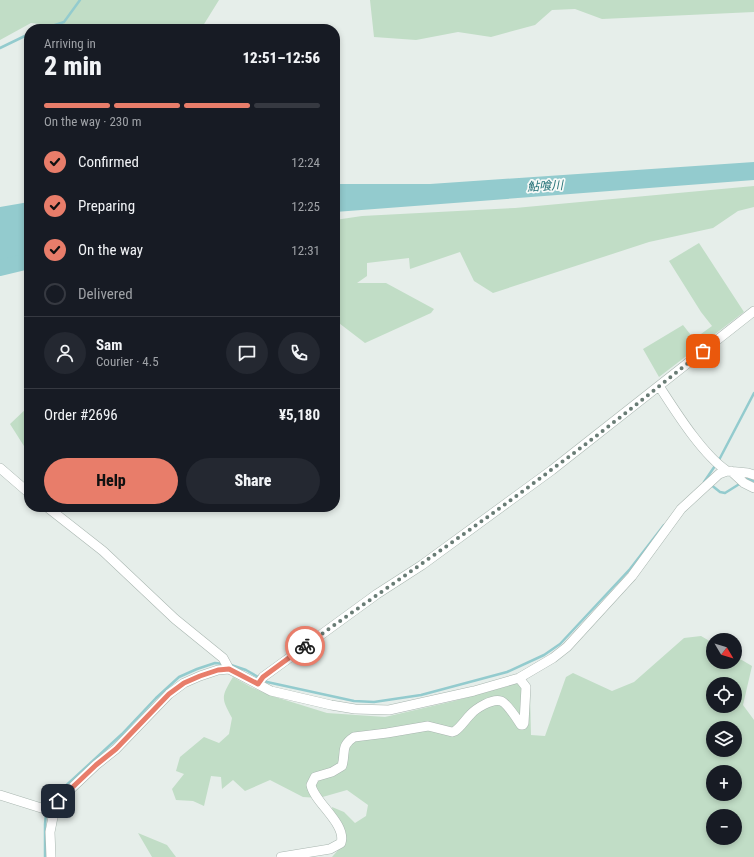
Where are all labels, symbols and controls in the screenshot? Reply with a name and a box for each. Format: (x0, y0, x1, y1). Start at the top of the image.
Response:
text: Arriving in (44, 36, 96, 51)
text: 12:51–12:56 (242, 49, 320, 67)
text: 2 min (44, 51, 102, 81)
text: On the way · 230 m (44, 114, 141, 129)
icon: check (44, 151, 66, 173)
text: Confirmed (78, 153, 139, 171)
text: 12:24 (291, 155, 320, 170)
water label: 鮎喰川 (527, 178, 565, 194)
icon: check (44, 195, 66, 217)
text: Preparing (78, 197, 135, 215)
text: 12:25 (291, 199, 320, 214)
icon: check (44, 239, 66, 261)
text: On the way (78, 241, 143, 259)
text: 12:31 (291, 243, 320, 258)
text: Delivered (78, 285, 133, 303)
button: person (44, 332, 86, 374)
button: chat (226, 332, 268, 374)
button: phone (278, 332, 320, 374)
pin (686, 334, 720, 368)
text: Sam (96, 336, 122, 354)
icon: bag (692, 340, 714, 362)
text: Courier · 4.5 (96, 354, 159, 369)
text: Order #2696 (44, 406, 118, 424)
text: ¥5,180 (279, 406, 320, 424)
button: Help (44, 458, 178, 504)
button: Share (186, 458, 320, 504)
courier (285, 626, 325, 666)
north arrow (706, 633, 742, 669)
map controls (706, 633, 742, 845)
icon: bike (294, 635, 316, 657)
button: locate (706, 677, 742, 713)
button: layers (706, 721, 742, 757)
button: + (706, 765, 742, 801)
pin (41, 784, 75, 818)
icon: home (47, 790, 69, 812)
button: − (706, 809, 742, 845)

